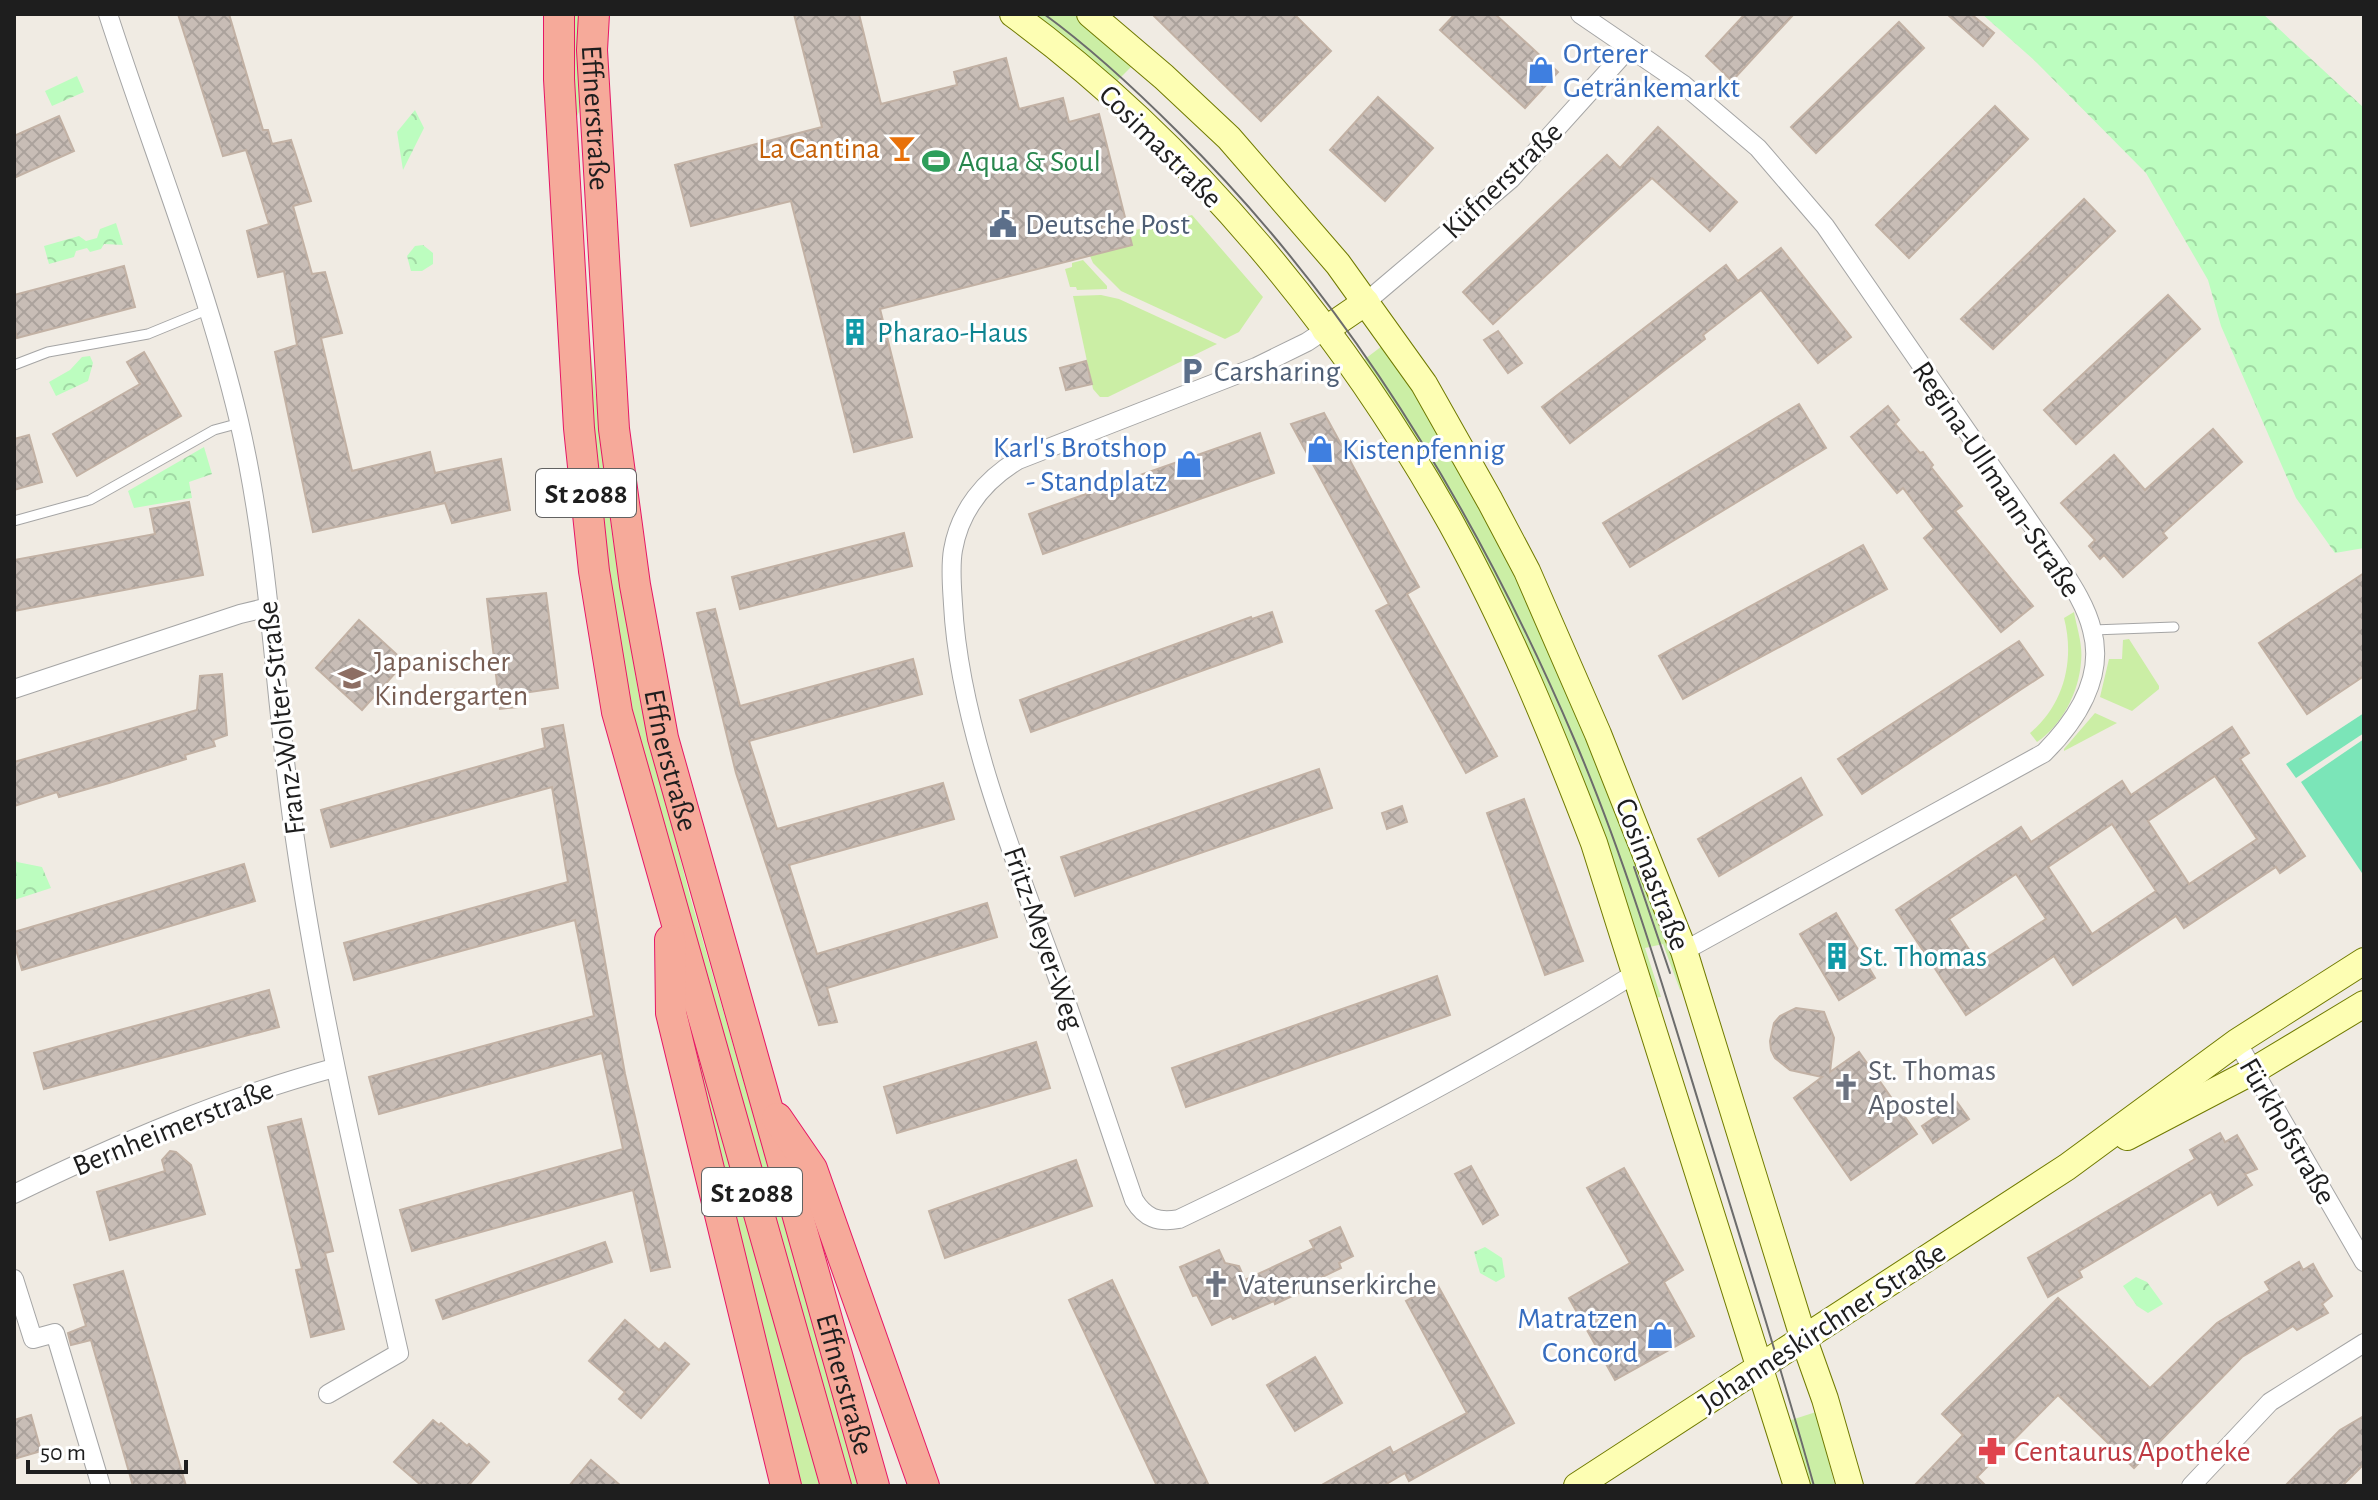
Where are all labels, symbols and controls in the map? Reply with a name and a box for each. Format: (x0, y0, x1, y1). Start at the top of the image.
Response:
place label: Orterer Getränkemarkt (1563, 39, 1740, 103)
street label: Effnerstraße (576, 44, 614, 191)
shop icon: Orterer Getränkemarkt (1526, 55, 1556, 85)
street label: Cosimastraße (1093, 79, 1228, 214)
street label: Küfnerstraße (1437, 117, 1568, 245)
bar icon: La Cantina (887, 133, 917, 163)
place label: La Cantina (758, 134, 880, 164)
sports icon: Aqua & Soul (921, 146, 951, 176)
place label: Aqua & Soul (958, 147, 1101, 177)
public building icon: Deutsche Post (988, 209, 1018, 239)
place label: Deutsche Post (1025, 210, 1190, 240)
building icon: Pharao-Haus (840, 317, 870, 347)
place label: Pharao-Haus (877, 318, 1028, 348)
parking icon: Carsharing (1177, 356, 1207, 386)
street label: Regina-Ullmann-Straße (1906, 356, 2086, 603)
place label: Carsharing (1214, 357, 1341, 387)
place label: Karl's Brotshop - Standplatz (993, 433, 1167, 497)
shop icon: Kistenpfennig (1305, 434, 1335, 464)
place label: Kistenpfennig (1342, 435, 1505, 465)
shop icon: Karl's Brotshop - Standplatz (1174, 449, 1204, 479)
road number: St 2088 (536, 469, 636, 517)
street label: Franz-Wolter-Straße (253, 599, 311, 837)
place label: Japanischer Kindergarten (374, 647, 528, 711)
school or university icon: Japanischer Kindergarten (337, 663, 367, 693)
street label: Effnerstraße (638, 687, 703, 835)
street label: Cosimastraße (1609, 794, 1695, 955)
street label: Fritz-Meyer-Weg (998, 843, 1089, 1034)
building icon: St. Thomas (1822, 941, 1852, 971)
place label: St. Thomas (1859, 942, 1987, 972)
street label: Fürkhofstraße (2233, 1053, 2341, 1210)
place label: St. Thomas Apostel (1868, 1056, 1996, 1120)
church icon: St. Thomas Apostel (1831, 1072, 1861, 1102)
street label: Bernheimerstraße (69, 1074, 278, 1182)
road number: St 2088 (702, 1168, 802, 1216)
street label: Johanneskirchner Straße (1694, 1237, 1951, 1419)
church icon: Vaterunserkirche (1201, 1269, 1231, 1299)
place label: Vaterunserkirche (1238, 1270, 1437, 1300)
place label: Matratzen Concord (1517, 1304, 1638, 1368)
street label: Effnerstraße (810, 1310, 878, 1458)
shop icon: Matratzen Concord (1645, 1320, 1675, 1350)
scale bar (28, 1424, 186, 1474)
pharmacy icon: Centaurus Apotheke (1977, 1436, 2007, 1466)
place label: Centaurus Apotheke (2014, 1437, 2251, 1467)
text: 50 m (40, 1441, 86, 1465)

